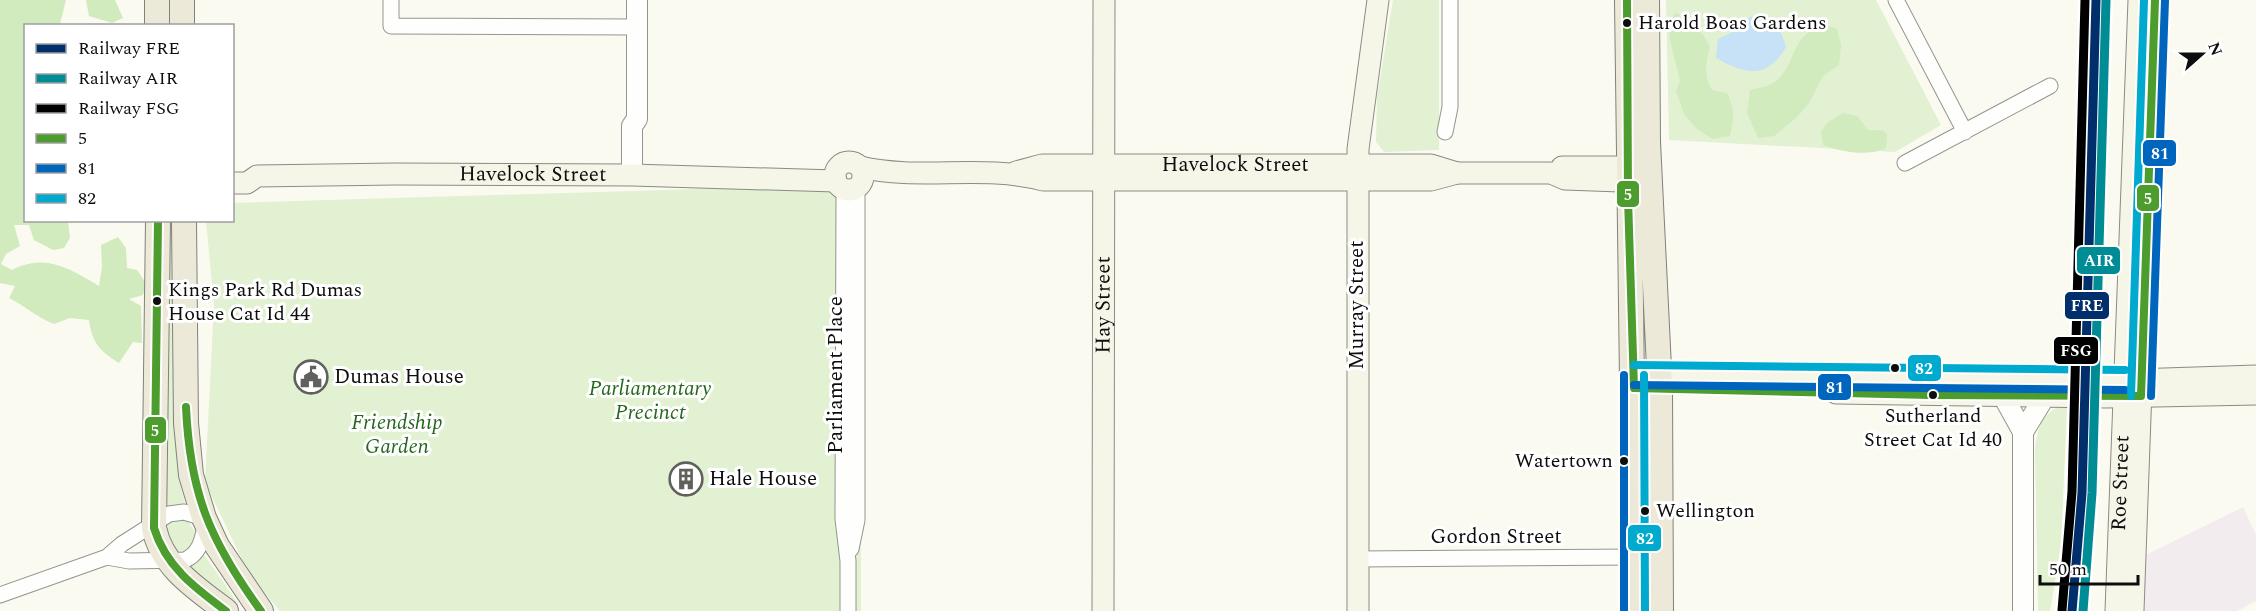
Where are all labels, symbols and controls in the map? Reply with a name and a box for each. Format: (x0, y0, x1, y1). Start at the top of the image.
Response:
place label: Harold Boas Gardens (1638, 8, 1827, 38)
marker: Harold Boas Gardens (1621, 17, 1633, 29)
legend (24, 24, 234, 222)
north arrow (2172, 24, 2232, 84)
text: Railway FRE (78, 35, 180, 62)
text: N (2202, 39, 2229, 59)
text: Railway AIR (78, 65, 178, 92)
text: Railway FSG (78, 95, 180, 122)
text: 5 (78, 125, 87, 152)
line badge: 81 (2142, 139, 2177, 167)
text: 81 (2151, 142, 2169, 166)
street label: Havelock Street (1161, 149, 1309, 181)
text: 81 (78, 155, 96, 182)
street label: Havelock Street (459, 158, 607, 191)
line badge: 5 (1616, 180, 1640, 208)
text: 5 (1624, 183, 1632, 207)
line badge: 5 (2136, 184, 2160, 212)
text: 82 (78, 185, 96, 212)
text: 5 (2144, 187, 2152, 211)
street label: Murray Street (1341, 240, 1373, 370)
line badge: AIR (2076, 246, 2121, 275)
text: AIR (2084, 249, 2115, 273)
street label: Hay Street (1087, 256, 1120, 354)
place label: Kings Park Rd Dumas House Cat Id 44 (168, 275, 362, 329)
line badge: FRE (2064, 291, 2110, 320)
text: FRE (2071, 294, 2103, 318)
marker: Kings Park Rd Dumas House Cat Id 44 (151, 295, 163, 307)
street label: Parliament Place (820, 296, 852, 454)
line badge: FSG (2053, 336, 2099, 365)
text: FSG (2060, 339, 2092, 363)
line badge: 82 (1907, 354, 1942, 382)
text: 82 (1915, 357, 1933, 381)
public building icon: Dumas House (293, 359, 329, 395)
place label: Dumas House (334, 361, 464, 393)
unlabelled marker (1889, 362, 1901, 374)
park label: Parliamentary Precinct (589, 373, 712, 429)
line badge: 81 (1817, 373, 1852, 401)
text: 81 (1826, 376, 1844, 400)
marker: Sutherland Street Cat Id 40 (1927, 389, 1939, 401)
place label: Sutherland Street Cat Id 40 (1864, 401, 2002, 455)
park label: Friendship Garden (351, 407, 443, 463)
line badge: 5 (144, 416, 167, 444)
text: 5 (151, 419, 159, 443)
street label: Roe Street (2103, 435, 2139, 532)
place label: Watertown (1515, 446, 1613, 476)
marker: Watertown (1618, 455, 1630, 467)
building icon: Hale House (668, 461, 704, 497)
place label: Hale House (709, 463, 817, 495)
place label: Wellington (1656, 496, 1755, 526)
marker: Wellington (1639, 505, 1651, 517)
street label: Gordon Street (1430, 521, 1562, 553)
line badge: 82 (1627, 524, 1662, 552)
text: 82 (1636, 527, 1654, 551)
scale bar (2040, 548, 2138, 586)
text: 50 m (2049, 556, 2087, 583)

